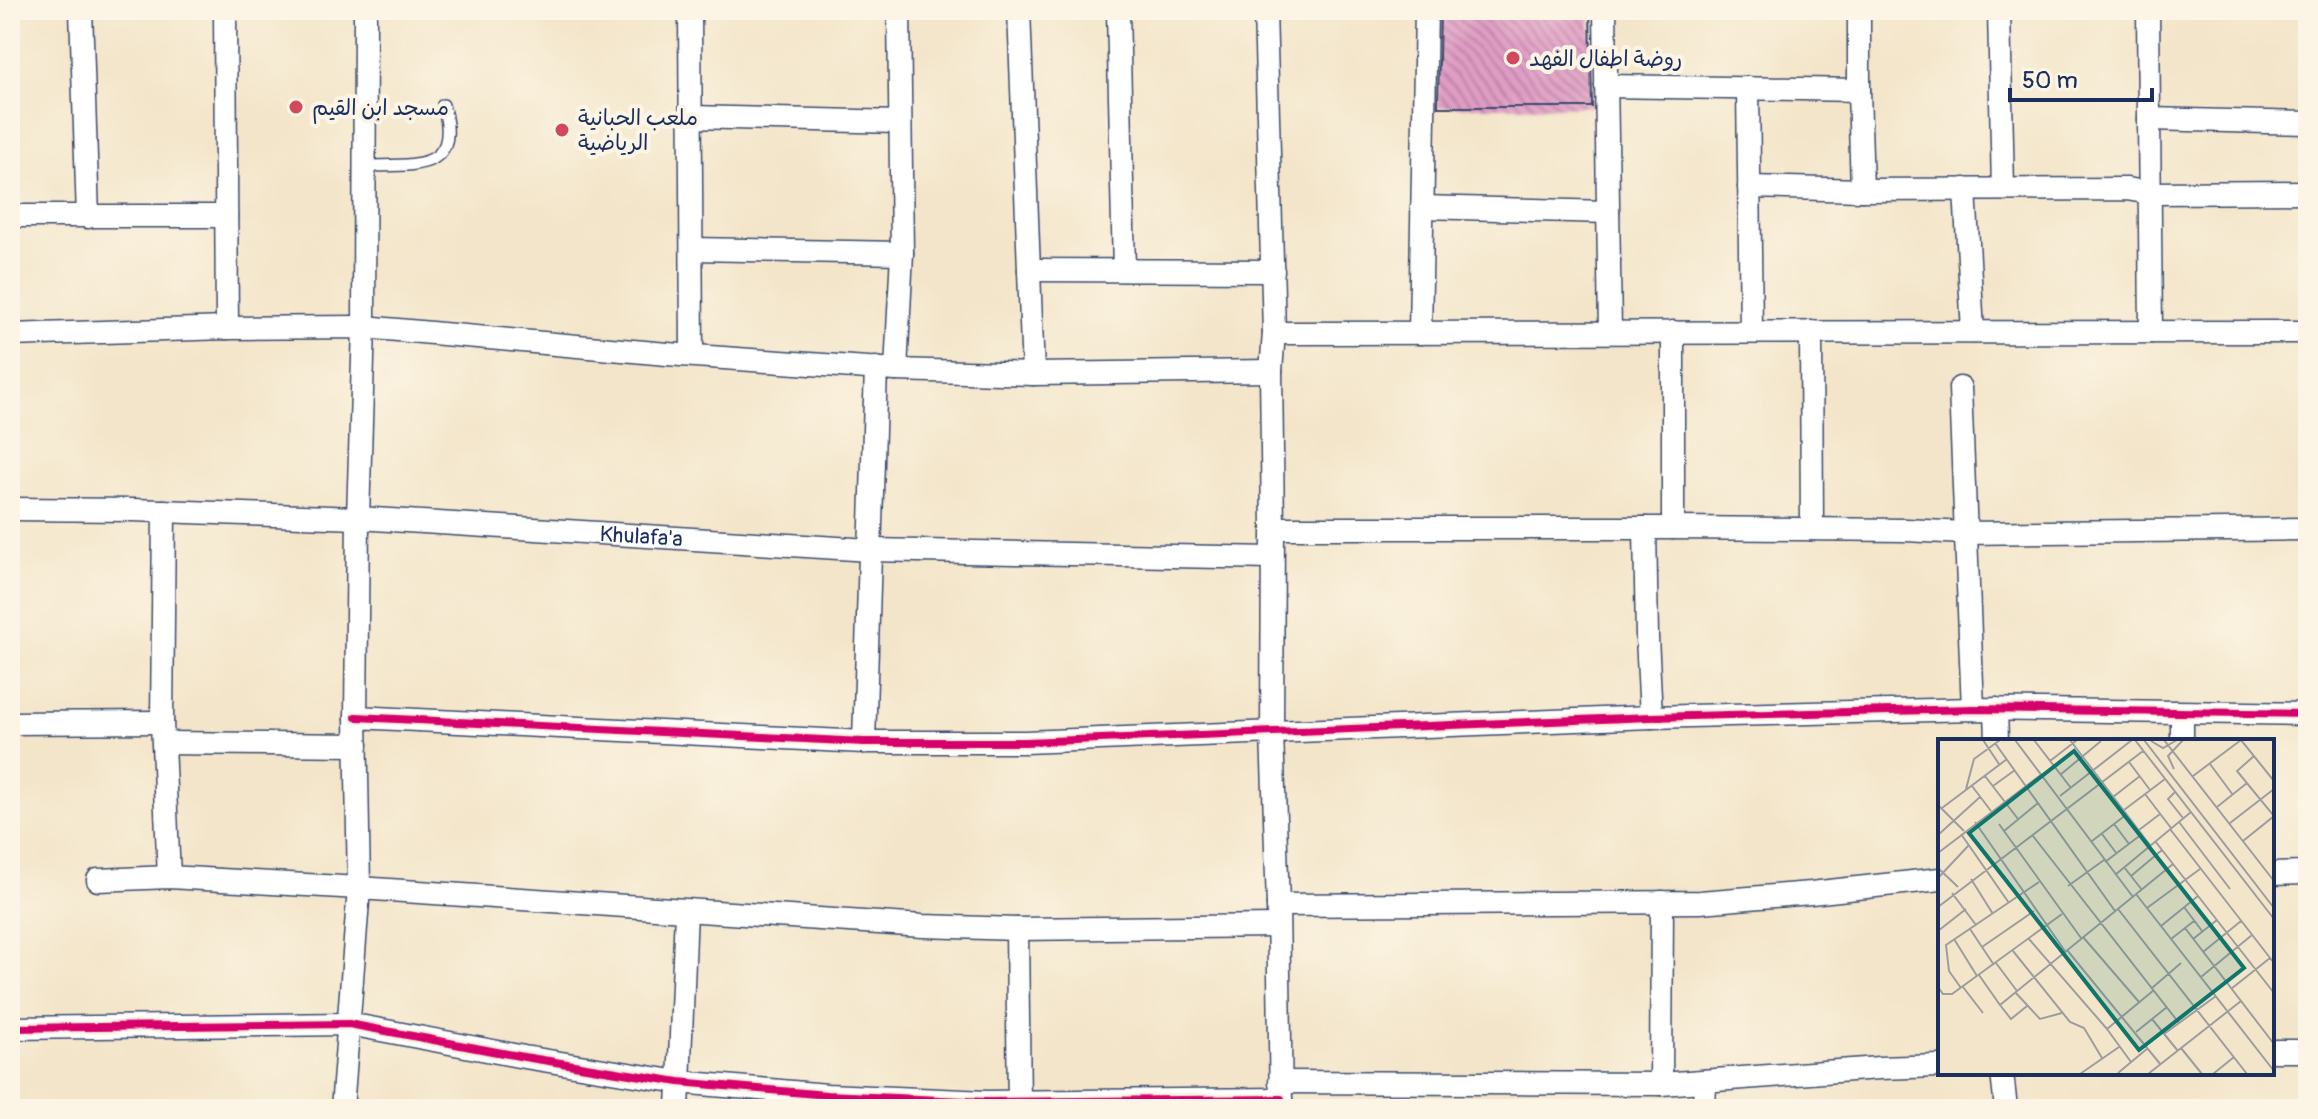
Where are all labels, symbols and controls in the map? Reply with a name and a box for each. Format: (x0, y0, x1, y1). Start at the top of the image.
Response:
place label: روضة اطفال الفهد (1529, 45, 1683, 73)
marker: روضة اطفال الفهد (1504, 49, 1522, 67)
scale bar (2010, 52, 2152, 102)
text: 50 m (2022, 66, 2078, 95)
place label: مسجد ابن القيم (312, 94, 449, 124)
marker: مسجد ابن القيم (287, 98, 305, 116)
place label: ملعب الحبانية الرياضية (578, 104, 698, 157)
marker: ملعب الحبانية الرياضية (553, 121, 571, 139)
street label: Khulafa'a (599, 520, 684, 553)
inset map (1938, 739, 2274, 1075)

